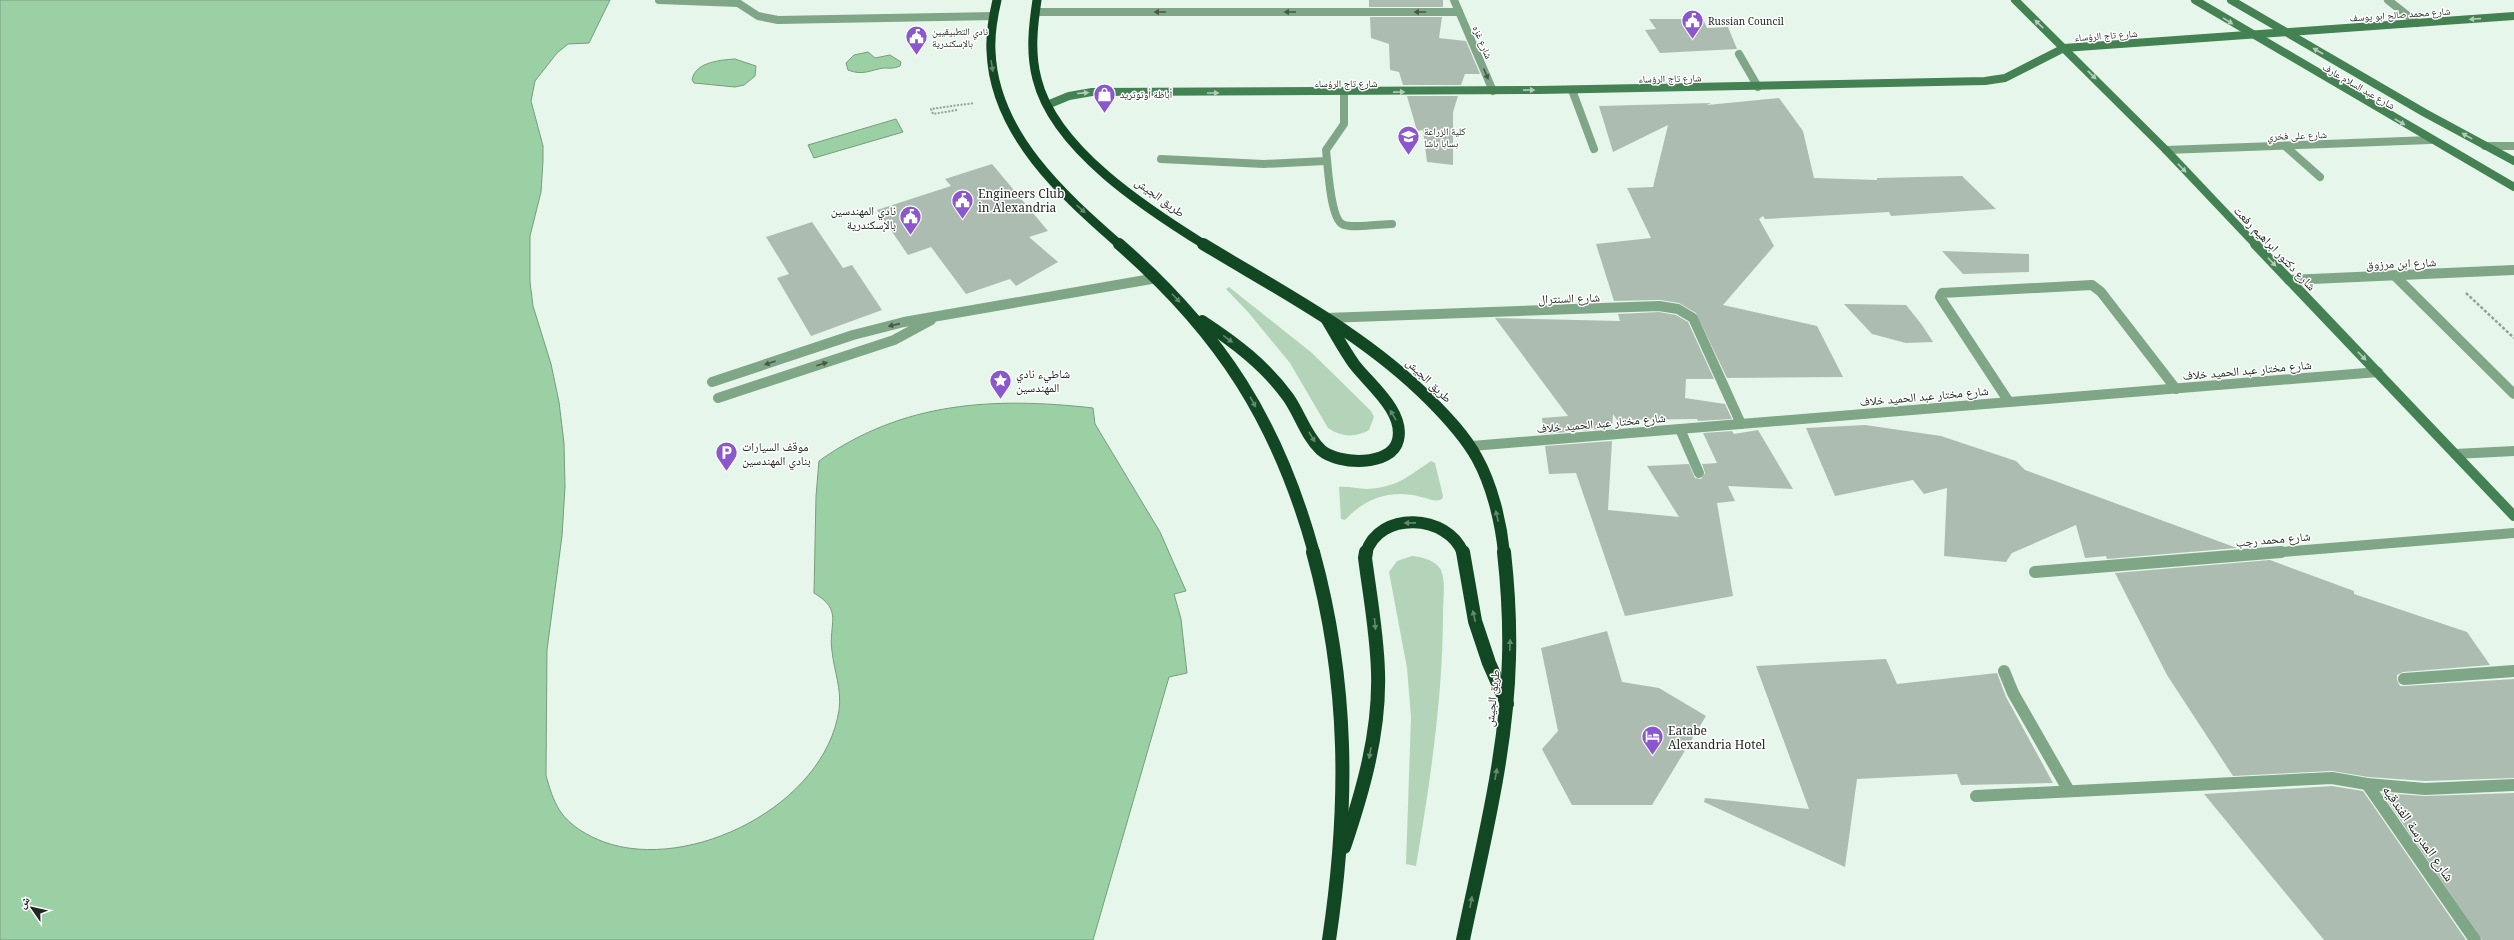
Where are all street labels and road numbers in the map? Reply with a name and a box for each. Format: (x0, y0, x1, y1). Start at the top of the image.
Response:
street label: شارع محمد صالح ابو يوسف (2349, 3, 2451, 25)
street label: شارع غزه (1470, 23, 1496, 61)
street label: شارع تاج الرؤساء (2074, 26, 2138, 44)
street label: شارع عبد السلام عارف (2320, 60, 2398, 114)
street label: شارع تاج الرؤساء (1638, 70, 1702, 86)
street label: شارع تاج الرؤساء (1314, 76, 1378, 90)
street label: شارع على فخري (2267, 127, 2328, 145)
street label: طريق الجيش (1132, 173, 1188, 221)
street label: شارع دكتور ابراهيم رفعت (2230, 202, 2320, 294)
street label: شارع ابن مرزوق (2365, 253, 2437, 273)
street label: شارع السنترال (1538, 288, 1600, 308)
street label: طريق الجيش (1402, 354, 1456, 406)
street label: شارع مختار عبد الحميد خلاف (2182, 356, 2312, 384)
street label: شارع مختار عبد الحميد خلاف (1859, 382, 1989, 410)
street label: شارع مختار عبد الحميد خلاف (1536, 409, 1666, 437)
street label: شارع محمد رجب (2235, 527, 2311, 551)
street label: طريق الجيش (1481, 668, 1503, 728)
street label: شارع المدرسة الفندقيه (2378, 781, 2459, 885)

